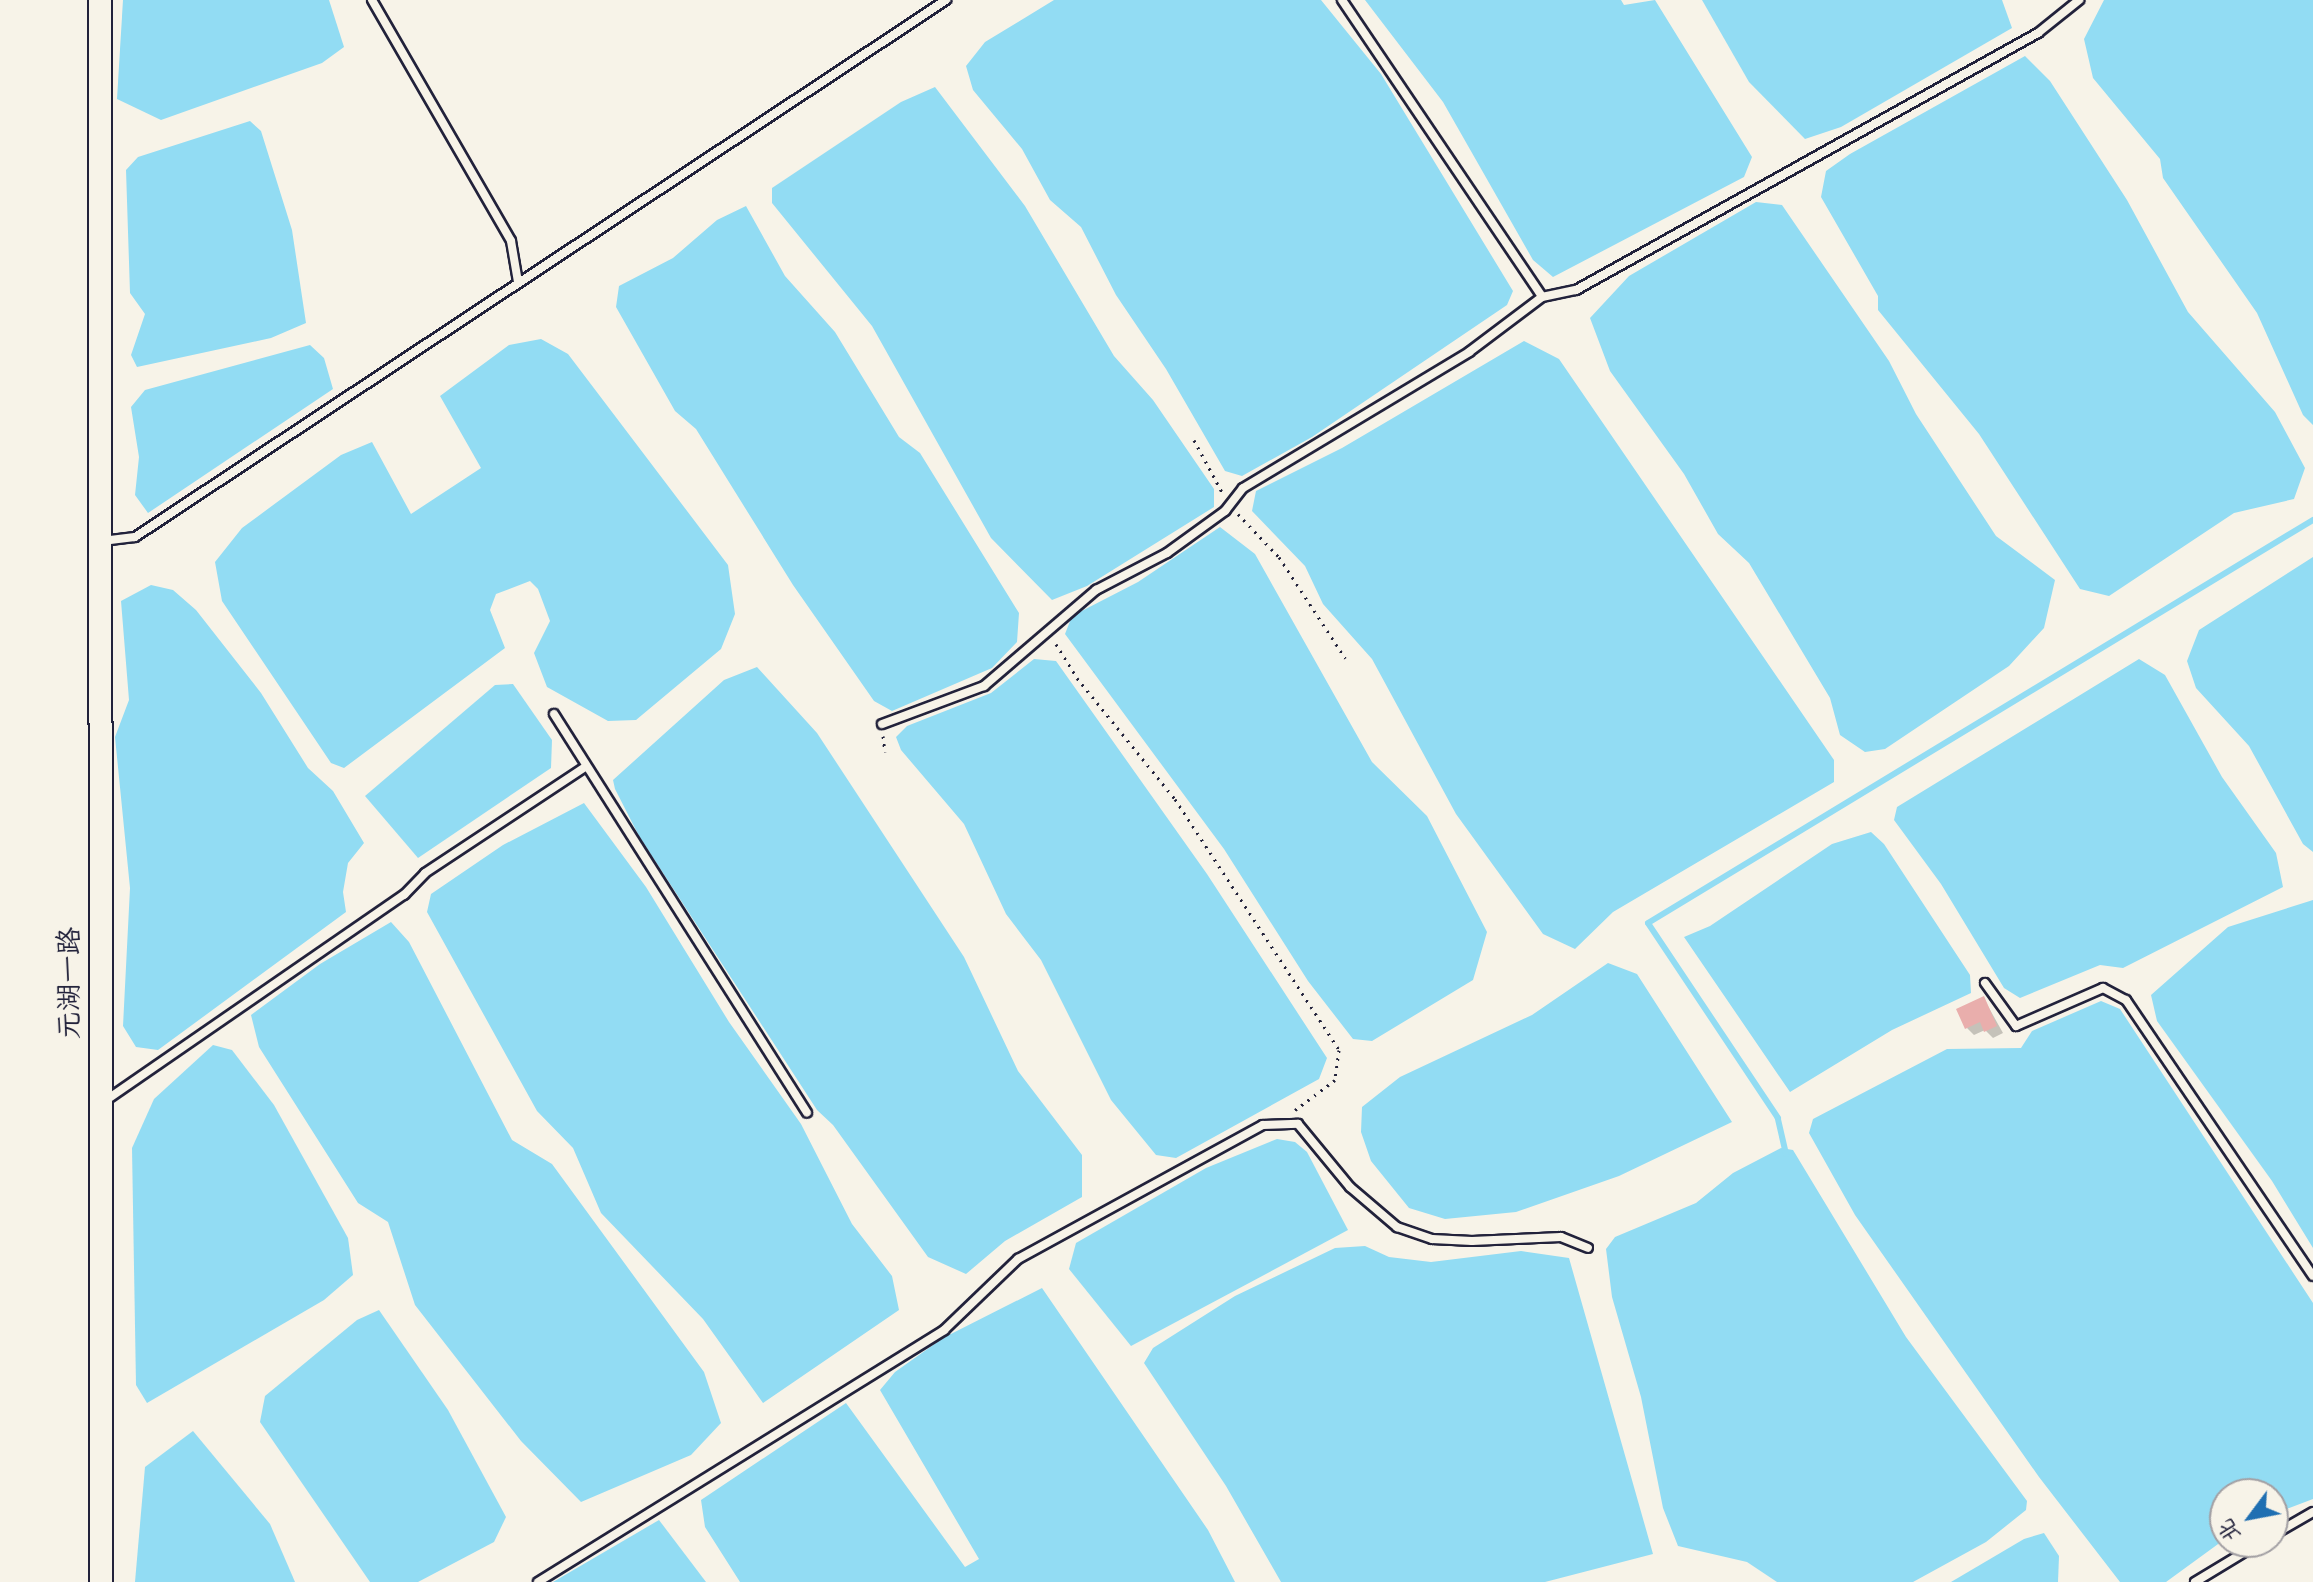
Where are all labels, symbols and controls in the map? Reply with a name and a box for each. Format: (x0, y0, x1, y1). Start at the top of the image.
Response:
street label: 元湖一路 (55, 927, 89, 1039)
north arrow (2209, 1478, 2289, 1558)
text: 北 (2211, 1512, 2250, 1547)

